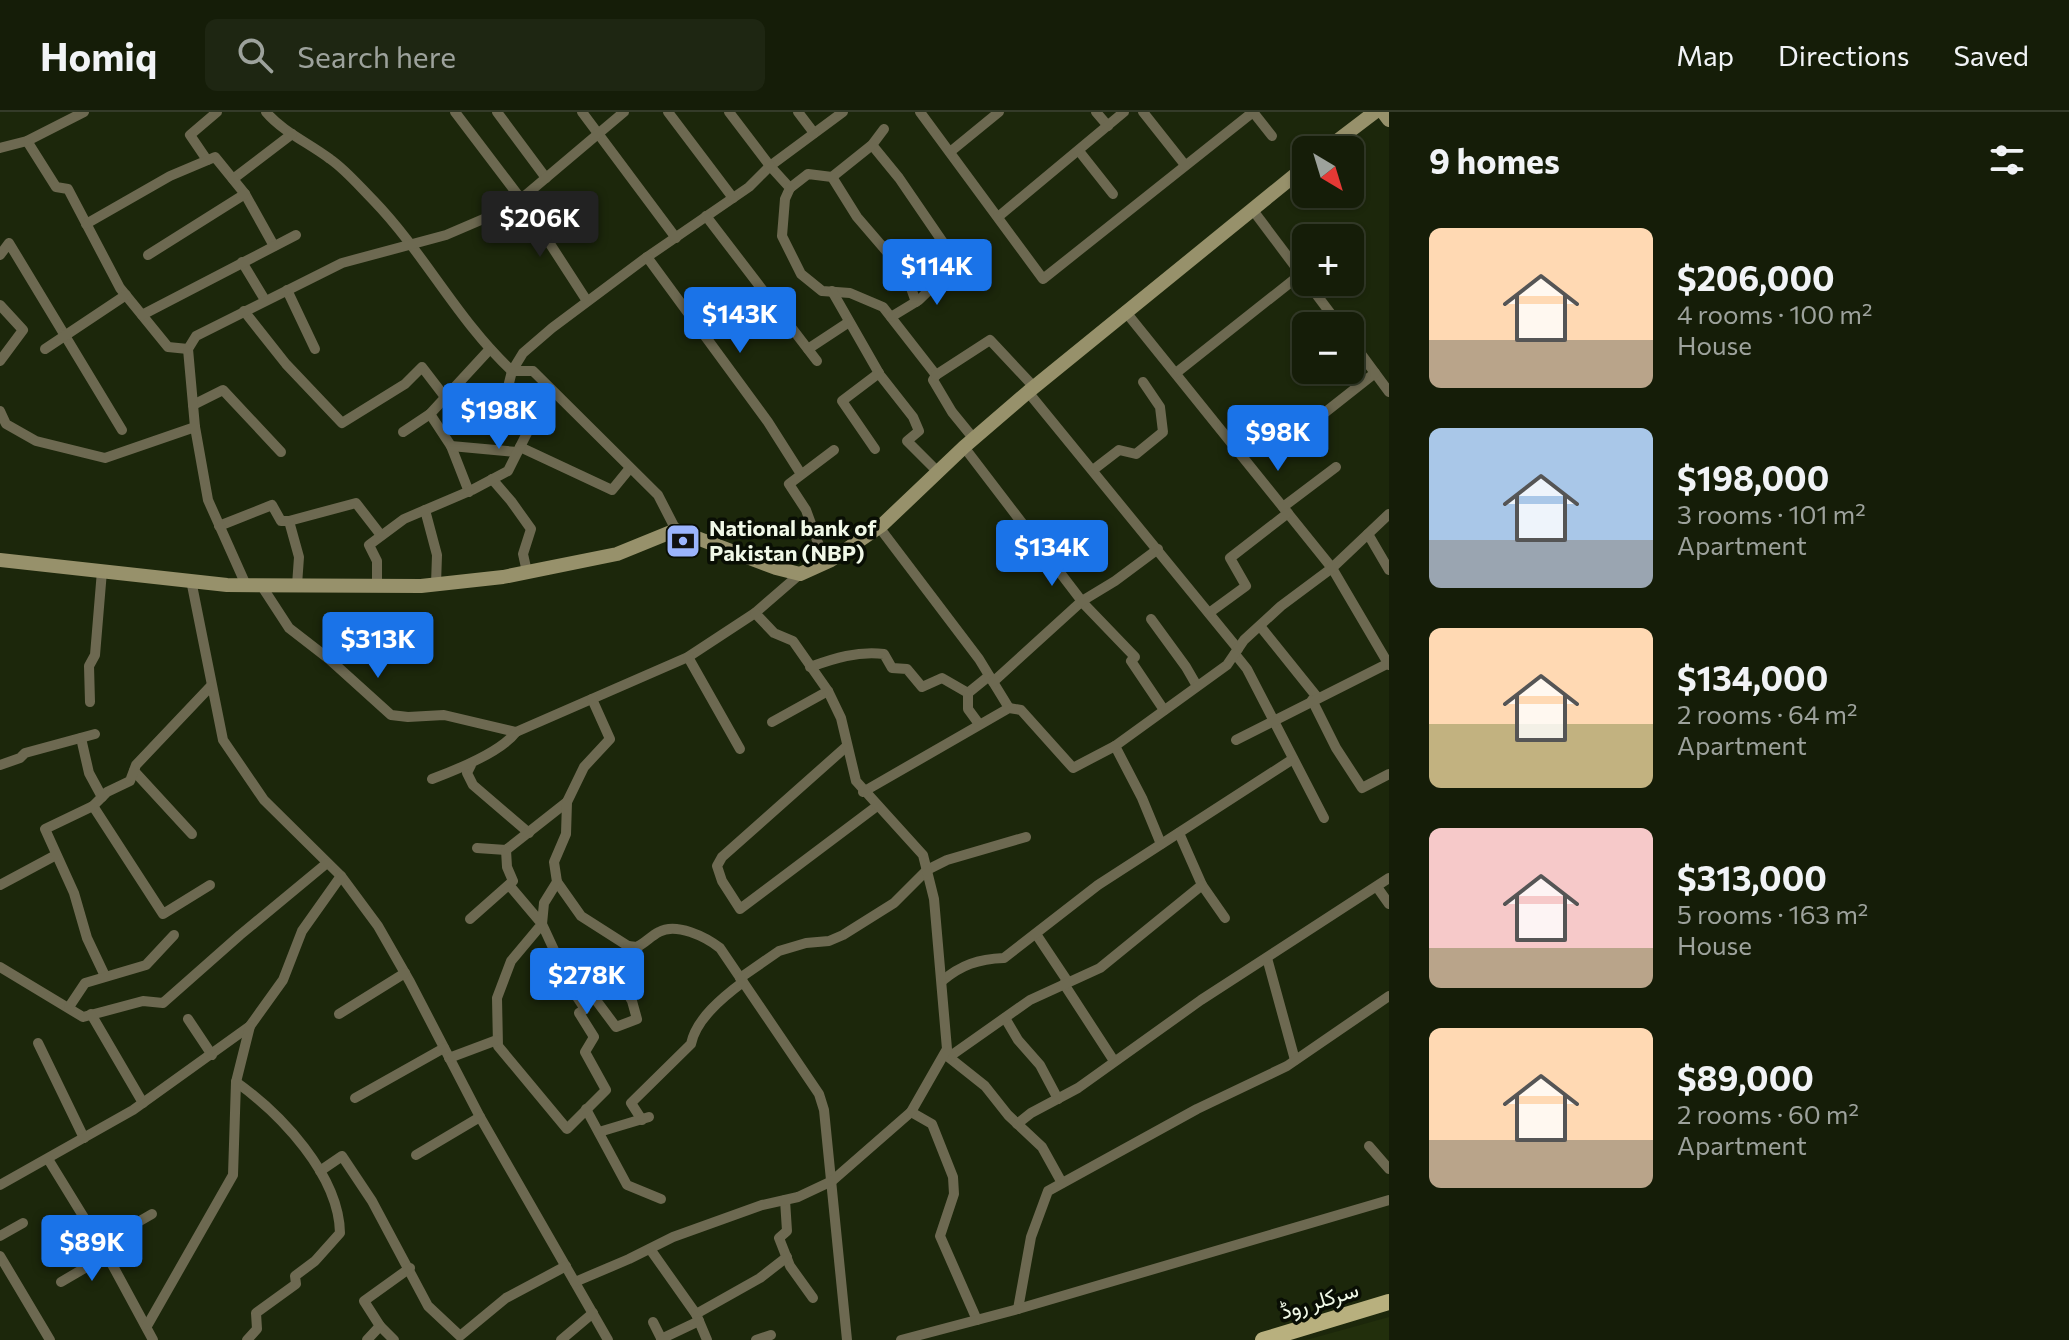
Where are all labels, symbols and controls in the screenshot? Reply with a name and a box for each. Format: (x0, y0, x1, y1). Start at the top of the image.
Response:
search box (205, 19, 765, 91)
text: Homiq (40, 32, 157, 79)
icon: search (233, 33, 277, 77)
text: Search here (297, 37, 456, 74)
text: Map (1676, 38, 1734, 72)
text: Directions (1778, 38, 1909, 72)
text: Saved (1953, 38, 2029, 72)
north arrow (1292, 136, 1364, 208)
map controls (1292, 136, 1364, 384)
icon: filters (1985, 138, 2029, 182)
text: 9 homes (1429, 139, 1560, 181)
pin: $206K (484, 191, 596, 259)
text: $206K (499, 201, 581, 232)
button: + (1292, 224, 1364, 296)
pin: $114K (881, 239, 993, 307)
text: $114K (901, 249, 973, 280)
text: $206,000 (1677, 256, 1835, 298)
icon: home (1493, 260, 1589, 356)
pin: $143K (684, 287, 796, 355)
text: $143K (702, 297, 778, 328)
text: 4 rooms · 100 m² (1677, 298, 1872, 329)
button: − (1292, 312, 1364, 384)
text: House (1677, 329, 1752, 360)
pin: $198K (443, 383, 555, 451)
text: $198K (461, 393, 538, 424)
pin: $98K (1231, 405, 1325, 473)
text: $98K (1245, 415, 1311, 446)
text: $198,000 (1677, 456, 1829, 498)
icon: home (1493, 460, 1589, 556)
text: 3 rooms · 101 m² (1677, 498, 1866, 529)
place label: National bank of Pakistan (NBP) (709, 514, 877, 566)
pin: $134K (996, 520, 1108, 588)
bank icon: National bank of Pakistan (NBP) (664, 522, 702, 560)
text: Apartment (1677, 529, 1807, 560)
text: $134K (1014, 530, 1090, 561)
pin: $313K (322, 612, 434, 680)
text: $313K (340, 622, 416, 653)
text: $134,000 (1677, 656, 1828, 698)
icon: home (1493, 660, 1589, 756)
text: 2 rooms · 64 m² (1677, 698, 1858, 729)
text: Apartment (1677, 729, 1807, 760)
text: $313,000 (1677, 856, 1827, 898)
icon: home (1493, 860, 1589, 956)
text: 5 rooms · 163 m² (1677, 898, 1868, 929)
text: House (1677, 929, 1752, 960)
pin: $278K (531, 948, 643, 1016)
text: $278K (548, 958, 626, 989)
text: $89,000 (1677, 1056, 1814, 1098)
icon: home (1493, 1060, 1589, 1156)
text: 2 rooms · 60 m² (1677, 1098, 1859, 1129)
text: Apartment (1677, 1129, 1807, 1160)
pin: $89K (45, 1215, 139, 1283)
text: $89K (59, 1225, 125, 1256)
street label: سرکلر روڈ (1276, 1275, 1362, 1325)

